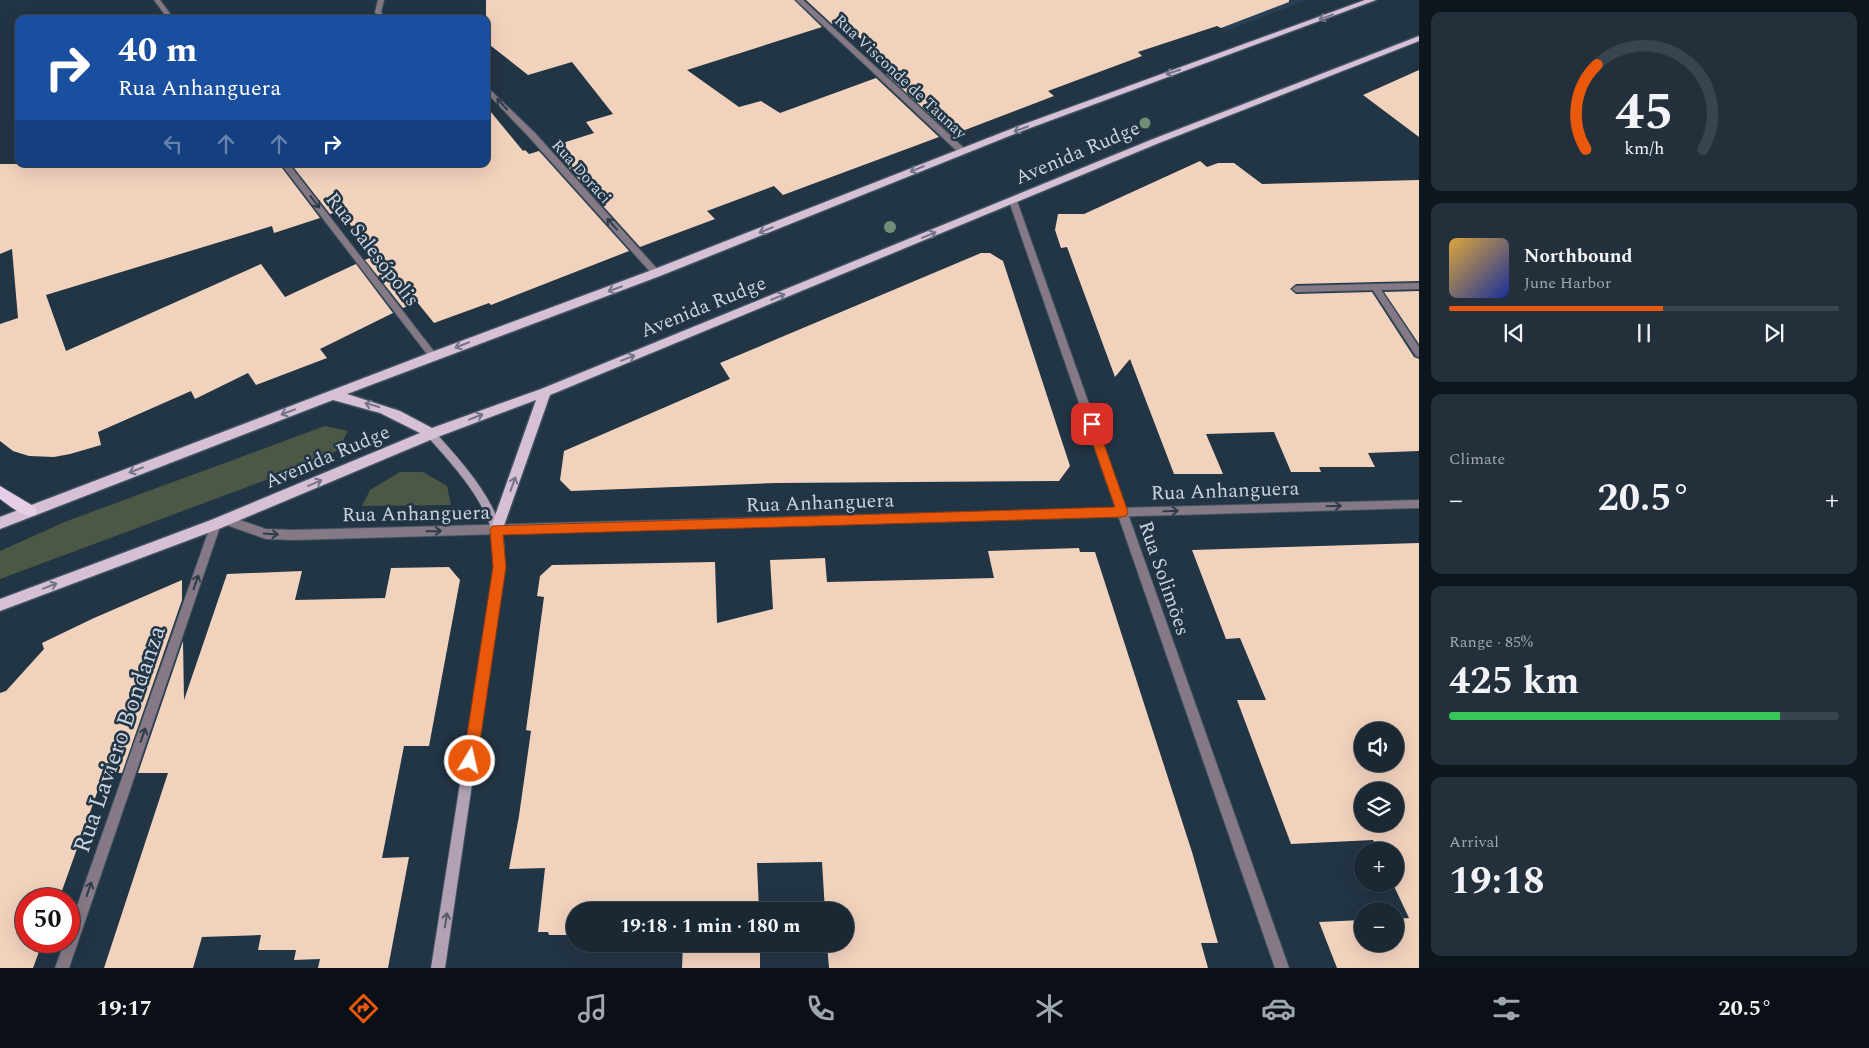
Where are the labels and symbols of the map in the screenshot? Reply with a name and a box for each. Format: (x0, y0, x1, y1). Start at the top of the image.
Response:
street label: Rua Visconde de Taunay (829, 9, 973, 146)
one-way arrow (1319, 13, 1334, 22)
one-way arrow (1166, 68, 1181, 77)
one-way arrow (496, 98, 508, 111)
street label: Avenida Rudge (1010, 113, 1145, 193)
one-way arrow (1014, 125, 1029, 134)
street label: Rua Doraci (546, 134, 617, 209)
one-way arrow (910, 165, 925, 175)
street label: Rua Salesópolis (318, 186, 426, 313)
one-way arrow (309, 195, 320, 208)
one-way arrow (606, 218, 618, 231)
one-way arrow (759, 225, 774, 235)
one-way arrow (921, 230, 936, 240)
street label: Avenida Rudge (636, 268, 771, 346)
one-way arrow (607, 285, 622, 294)
one-way arrow (770, 291, 785, 301)
one-way arrow (455, 341, 470, 350)
one-way arrow (620, 353, 635, 362)
one-way arrow (364, 400, 380, 410)
pin (1071, 403, 1113, 445)
one-way arrow (280, 409, 295, 418)
one-way arrow (468, 412, 484, 421)
street label: Avenida Rudge (260, 417, 395, 497)
one-way arrow (129, 466, 144, 475)
street label: Rua Anhanguera (1150, 473, 1300, 509)
one-way arrow (508, 476, 518, 492)
one-way arrow (307, 477, 322, 487)
street label: Rua Anhanguera (745, 485, 895, 521)
street label: Rua Anhanguera (342, 498, 491, 530)
one-way arrow (1325, 501, 1341, 511)
one-way arrow (1163, 506, 1179, 515)
street label: Rua Solimões (1130, 517, 1198, 640)
one-way arrow (426, 526, 442, 536)
one-way arrow (263, 529, 279, 538)
one-way arrow (192, 575, 201, 590)
one-way arrow (41, 581, 57, 590)
street label: Rua Laviero Bondanza (64, 621, 176, 858)
one-way arrow (139, 728, 148, 744)
position arrow (443, 734, 495, 786)
one-way arrow (85, 881, 95, 897)
speed limit sign: 50 (15, 888, 80, 953)
one-way arrow (441, 912, 451, 928)

